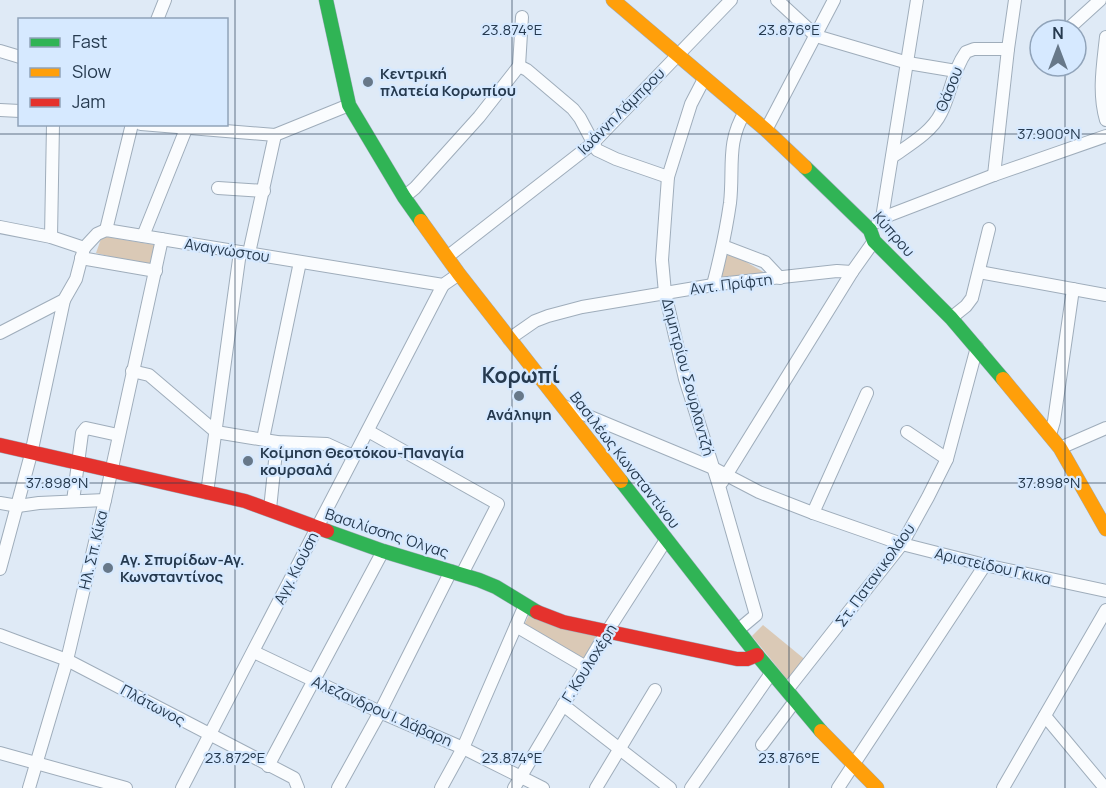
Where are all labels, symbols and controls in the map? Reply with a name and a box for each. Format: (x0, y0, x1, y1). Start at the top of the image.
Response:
legend (18, 18, 228, 126)
north arrow (1028, 18, 1088, 78)
text: 23.874°E (482, 19, 542, 40)
text: 23.876°E (758, 19, 820, 40)
text: N (1052, 22, 1064, 44)
text: Fast (72, 29, 107, 53)
text: Slow (72, 59, 112, 83)
place label: Κεντρική πλατεία Κορωπίου (380, 63, 516, 101)
street label: Ιωάννη Λάμπρου (573, 63, 669, 159)
street label: Θάσου (931, 63, 967, 115)
marker: Κεντρική πλατεία Κορωπίου (361, 75, 375, 89)
text: Jam (72, 89, 106, 113)
text: 37.900°N (1017, 123, 1081, 144)
street label: Κύπρου (869, 207, 919, 261)
street label: Αναγνώστου (183, 233, 271, 267)
street label: Αντ. Πρίφτη (689, 269, 773, 299)
street label: Δημητρίου Σουρλαντζή (657, 296, 719, 458)
district label: Κορωπί (482, 361, 560, 389)
street label: Βασιλέως Κωνσταντίνου (565, 387, 685, 533)
marker: Ανάληψη (512, 389, 526, 403)
place label: Ανάληψη (486, 404, 552, 425)
place label: Κοίμηση Θεοτόκου-Παναγία κουρσαλά (260, 442, 464, 480)
marker: Κοίμηση Θεοτόκου-Παναγία κουρσαλά (241, 454, 255, 468)
text: 37.898°N (26, 472, 88, 493)
text: 37.898°N (1018, 472, 1080, 493)
street label: Βασιλίσσης Όλγας (322, 503, 452, 563)
street label: Ηλ. Σπ. Κίκα (74, 508, 112, 592)
street label: Στ. Πατανικολάου (830, 519, 920, 631)
street label: Αγγ. Κιούση (269, 528, 323, 608)
street label: Αριστείδου Γκικα (933, 542, 1053, 590)
place label: Αγ. Σπυρίδων-Αγ. Κωνσταντίνος (120, 549, 245, 587)
marker: Αγ. Σπυρίδων-Αγ. Κωνσταντίνος (101, 561, 115, 575)
street label: Γ. Κουλοχέρη (557, 620, 621, 706)
street label: Αλεζανδρου Ι. Δάβαρη (308, 671, 456, 751)
street label: Πλάτωνος (117, 679, 189, 731)
text: 23.872°E (205, 747, 265, 768)
text: 23.874°E (482, 747, 542, 768)
text: 23.876°E (758, 747, 820, 768)

